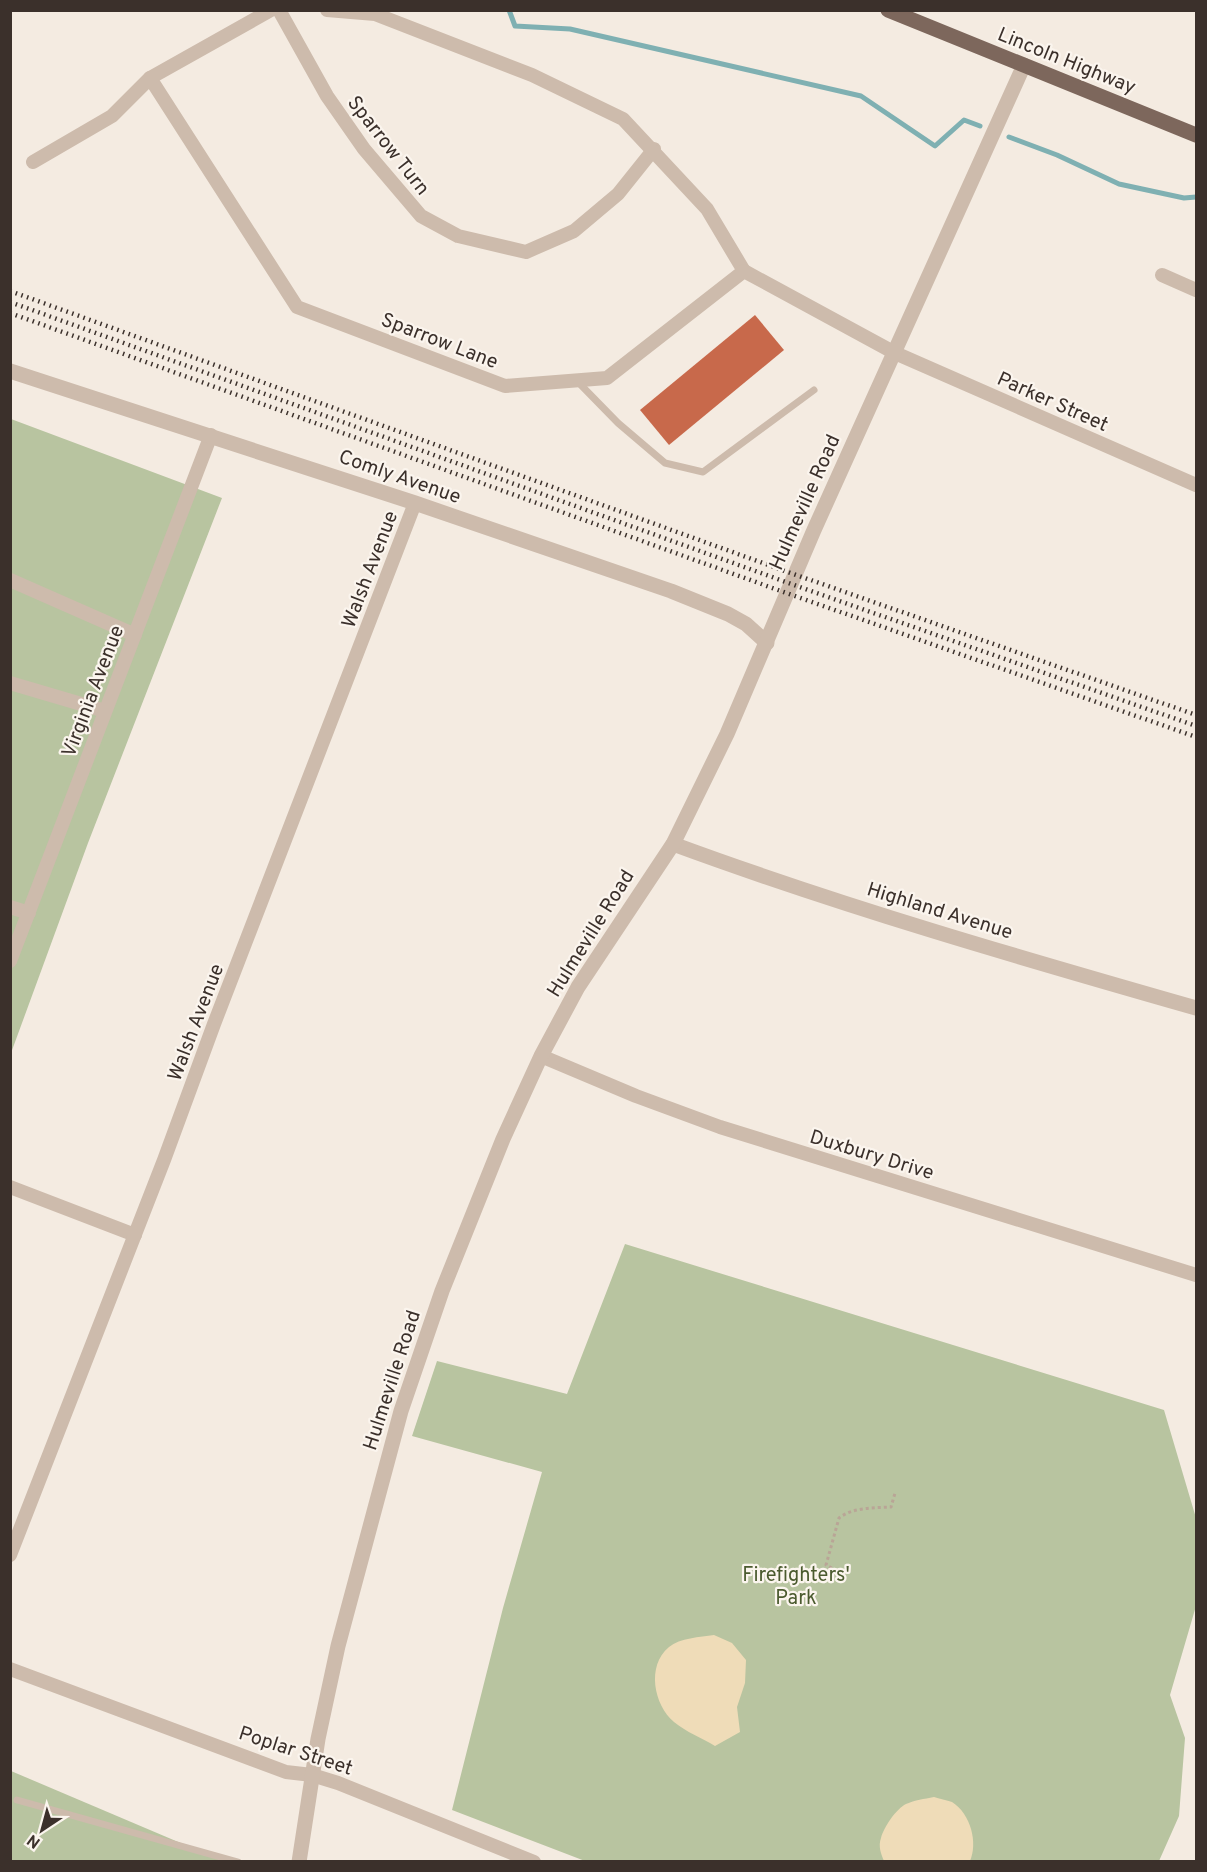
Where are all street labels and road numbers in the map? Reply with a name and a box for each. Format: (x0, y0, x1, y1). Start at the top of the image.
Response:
street label: Lincoln Highway (993, 22, 1139, 101)
street label: Sparrow Turn (340, 91, 435, 201)
street label: Sparrow Lane (377, 308, 502, 376)
street label: Parker Street (992, 367, 1112, 439)
street label: Hulmeville Road (764, 431, 847, 575)
street label: Comly Avenue (335, 445, 464, 511)
street label: Walsh Avenue (337, 507, 405, 632)
street label: Virginia Avenue (57, 622, 131, 761)
street label: Hulmeville Road (542, 865, 641, 1003)
street label: Highland Avenue (863, 877, 1016, 946)
street label: Walsh Avenue (163, 960, 231, 1085)
street label: Duxbury Drive (806, 1125, 937, 1187)
street label: Hulmeville Road (358, 1307, 428, 1454)
street label: Poplar Street (235, 1721, 356, 1783)

